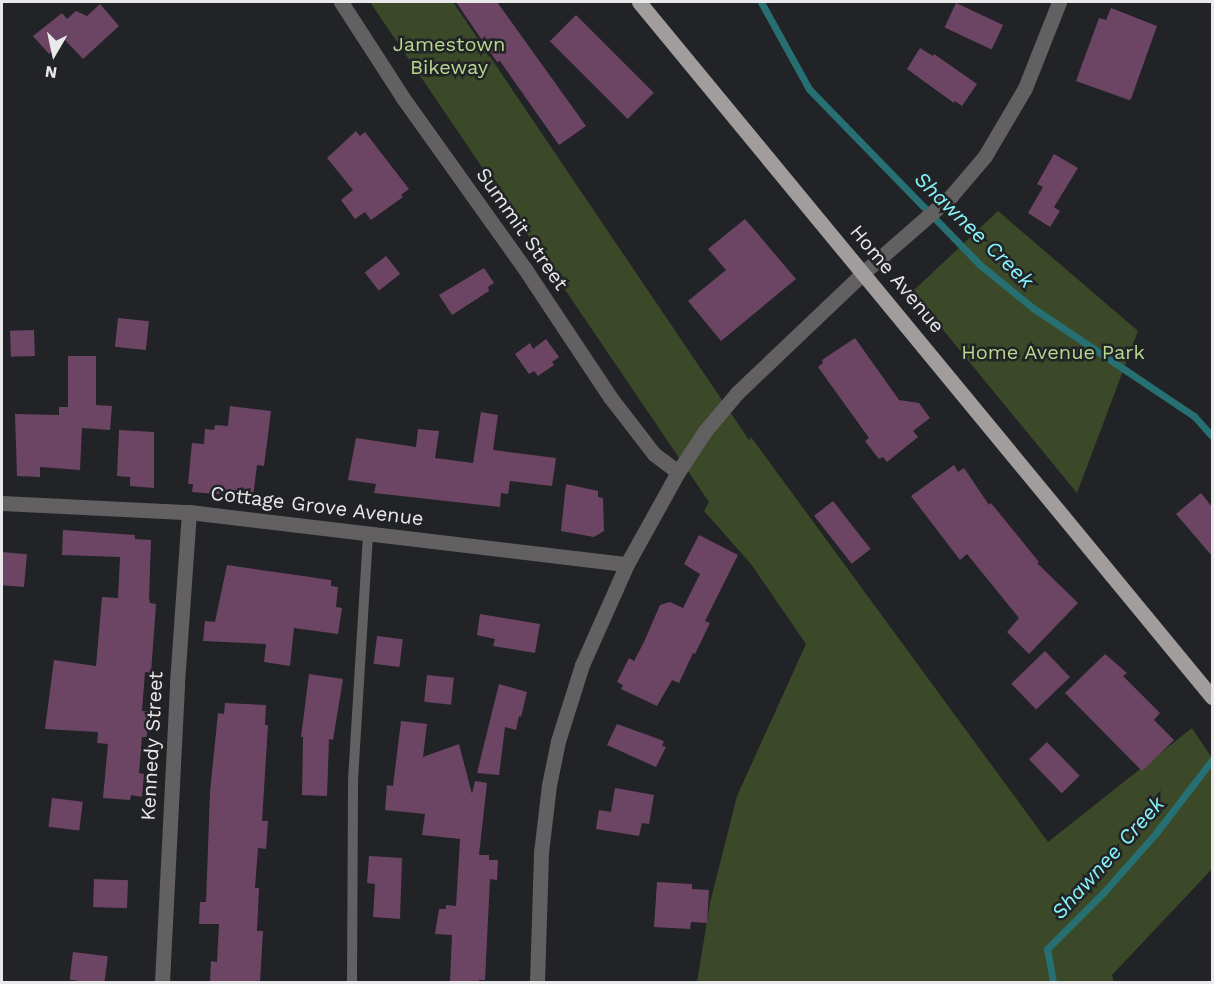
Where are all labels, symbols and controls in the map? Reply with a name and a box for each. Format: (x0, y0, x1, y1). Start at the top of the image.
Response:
north arrow (24, 24, 84, 84)
park label: Jamestown Bikeway (393, 33, 505, 80)
text: N (44, 62, 58, 83)
street label: Summit Street (471, 163, 573, 295)
water label: Shawnee Creek (909, 167, 1039, 293)
street label: Home Avenue (845, 220, 949, 338)
park label: Home Avenue Park (961, 340, 1145, 364)
street label: Cottage Grove Avenue (209, 481, 425, 531)
street label: Kennedy Street (136, 670, 168, 822)
water label: Shawnee Creek (1046, 791, 1170, 925)

